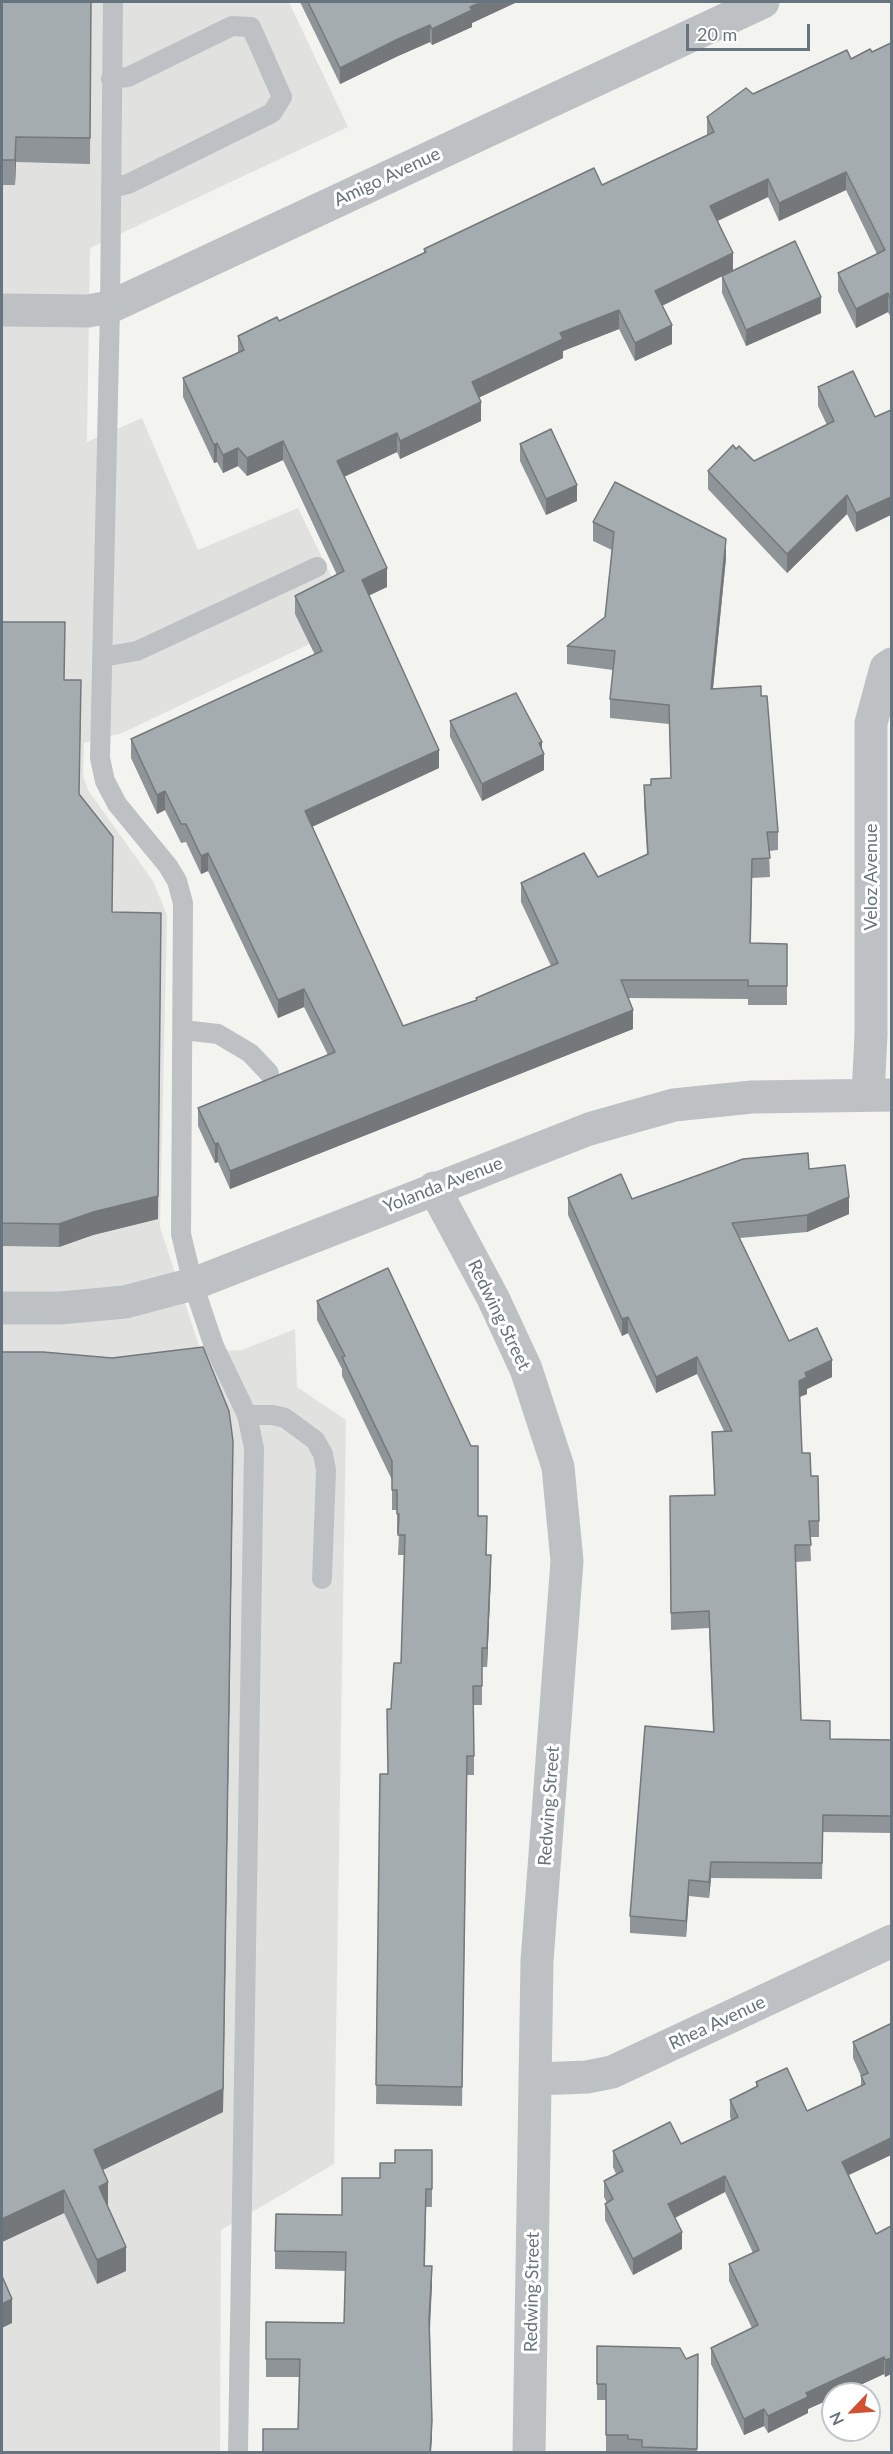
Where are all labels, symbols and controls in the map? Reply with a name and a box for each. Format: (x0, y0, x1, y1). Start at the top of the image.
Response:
scale bar (689, 12, 814, 50)
text: 20 m (697, 23, 737, 45)
street label: Amigo Avenue (330, 143, 444, 211)
street label: Veloz Avenue (860, 824, 882, 930)
street label: Yolanda Avenue (380, 1152, 506, 1218)
street label: Redwing Street (463, 1256, 535, 1374)
street label: Redwing Street (534, 1745, 564, 1867)
street label: Rhea Avenue (665, 1991, 769, 2055)
street label: Redwing Street (520, 2232, 544, 2352)
north arrow (821, 2382, 881, 2442)
text: N (825, 2409, 847, 2429)

